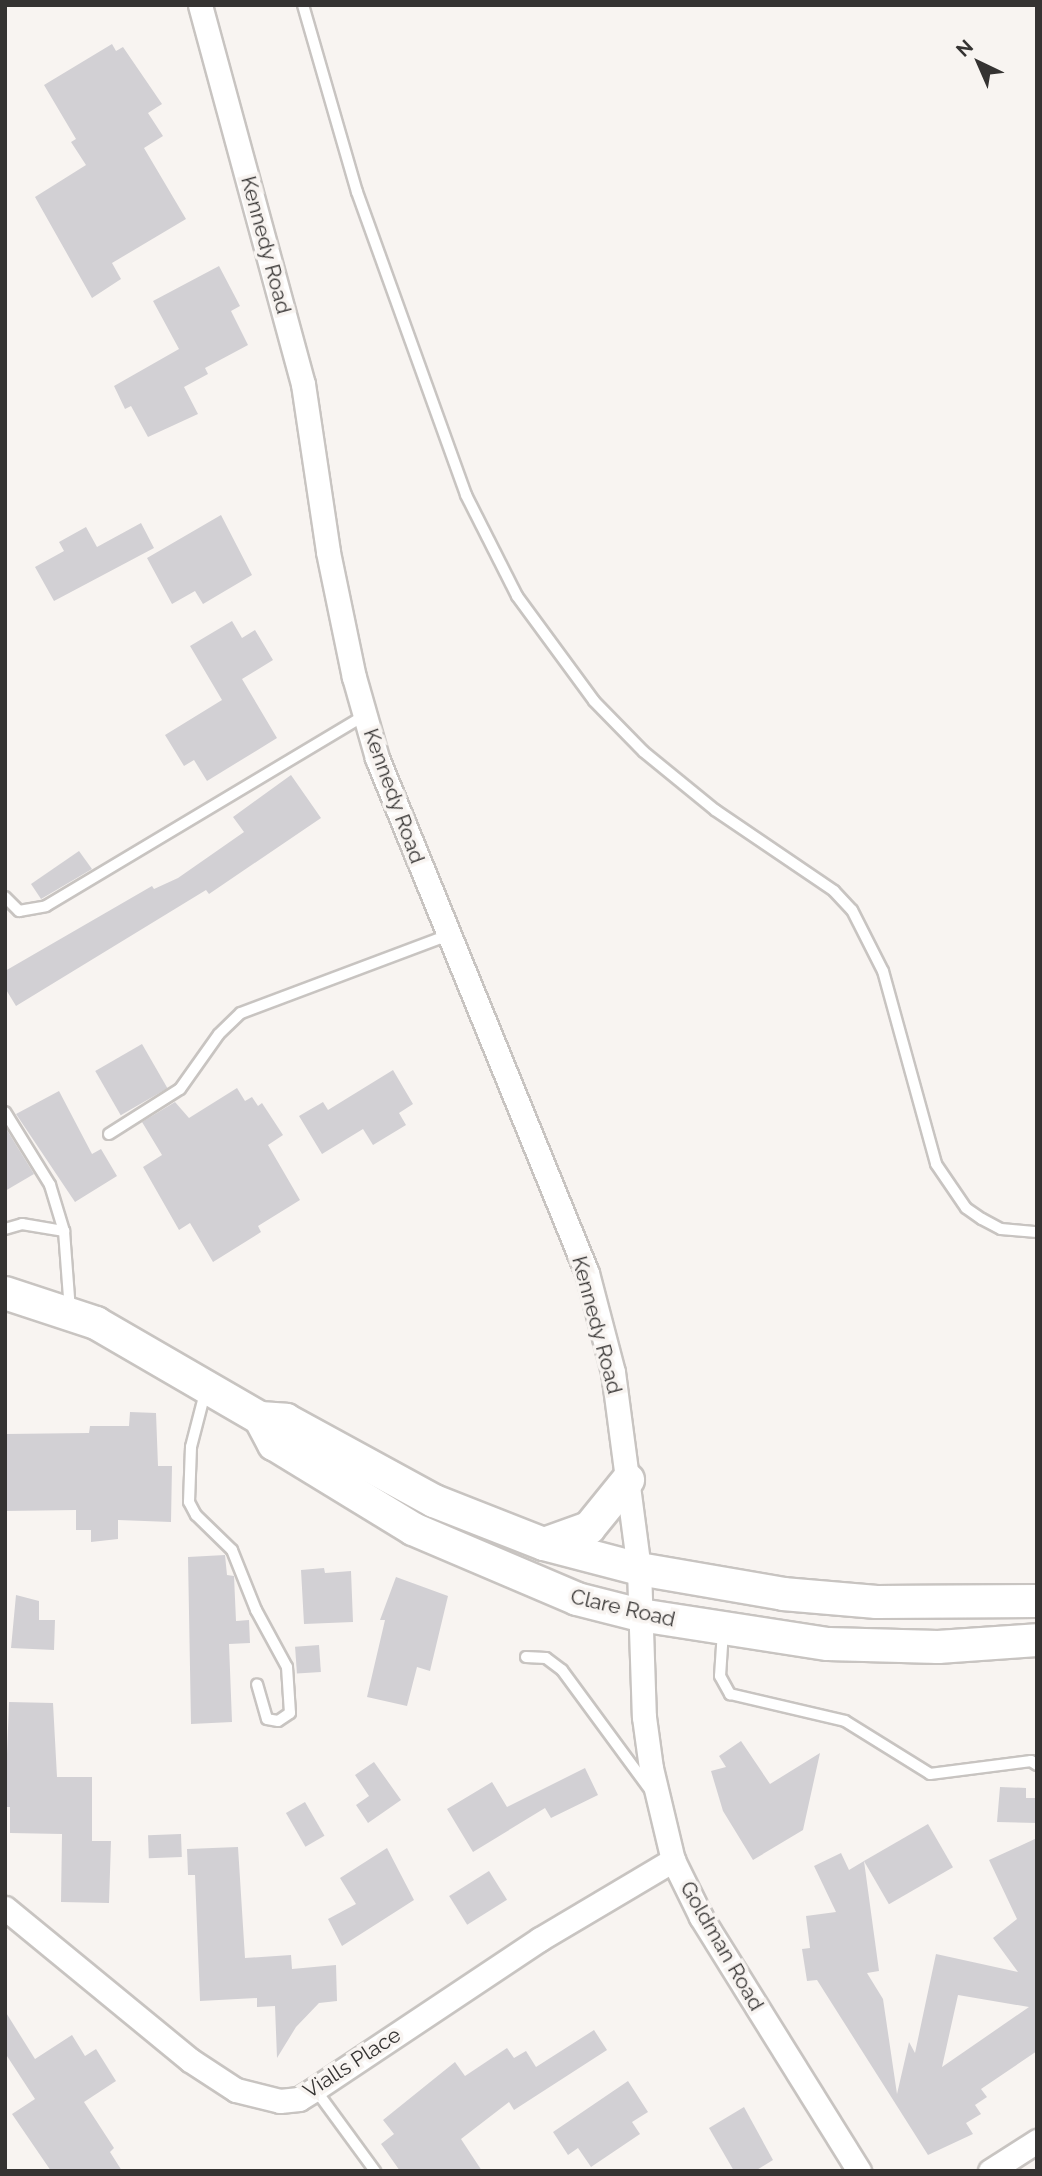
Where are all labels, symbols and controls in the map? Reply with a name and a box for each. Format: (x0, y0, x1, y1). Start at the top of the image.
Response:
north arrow (944, 28, 1014, 98)
text: N (952, 35, 977, 61)
street label: Kennedy Road (235, 173, 297, 317)
street label: Kennedy Road (358, 725, 430, 867)
street label: Kennedy Road (566, 1253, 628, 1397)
street label: Clare Road (568, 1584, 678, 1632)
street label: Goldman Road (675, 1877, 769, 2015)
street label: Vialls Place (299, 2022, 405, 2104)

